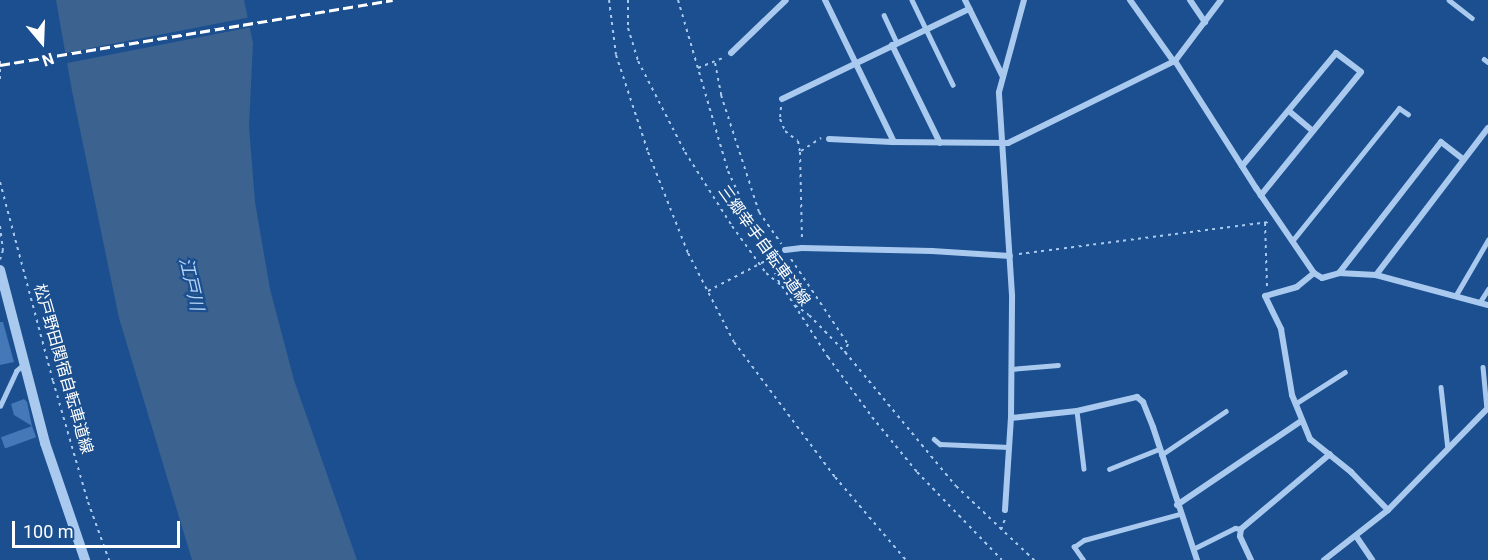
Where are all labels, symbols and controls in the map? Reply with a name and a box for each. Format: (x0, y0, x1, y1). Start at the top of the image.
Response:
north arrow (12, 12, 72, 72)
text: N (40, 49, 56, 70)
street label: 三郷幸手自転車道線 (714, 182, 814, 310)
water label: 江戸川 (174, 255, 208, 313)
street label: 松戸野田関宿自転車道線 (30, 282, 96, 456)
scale bar (15, 509, 183, 547)
text: 100 m (23, 521, 74, 542)

